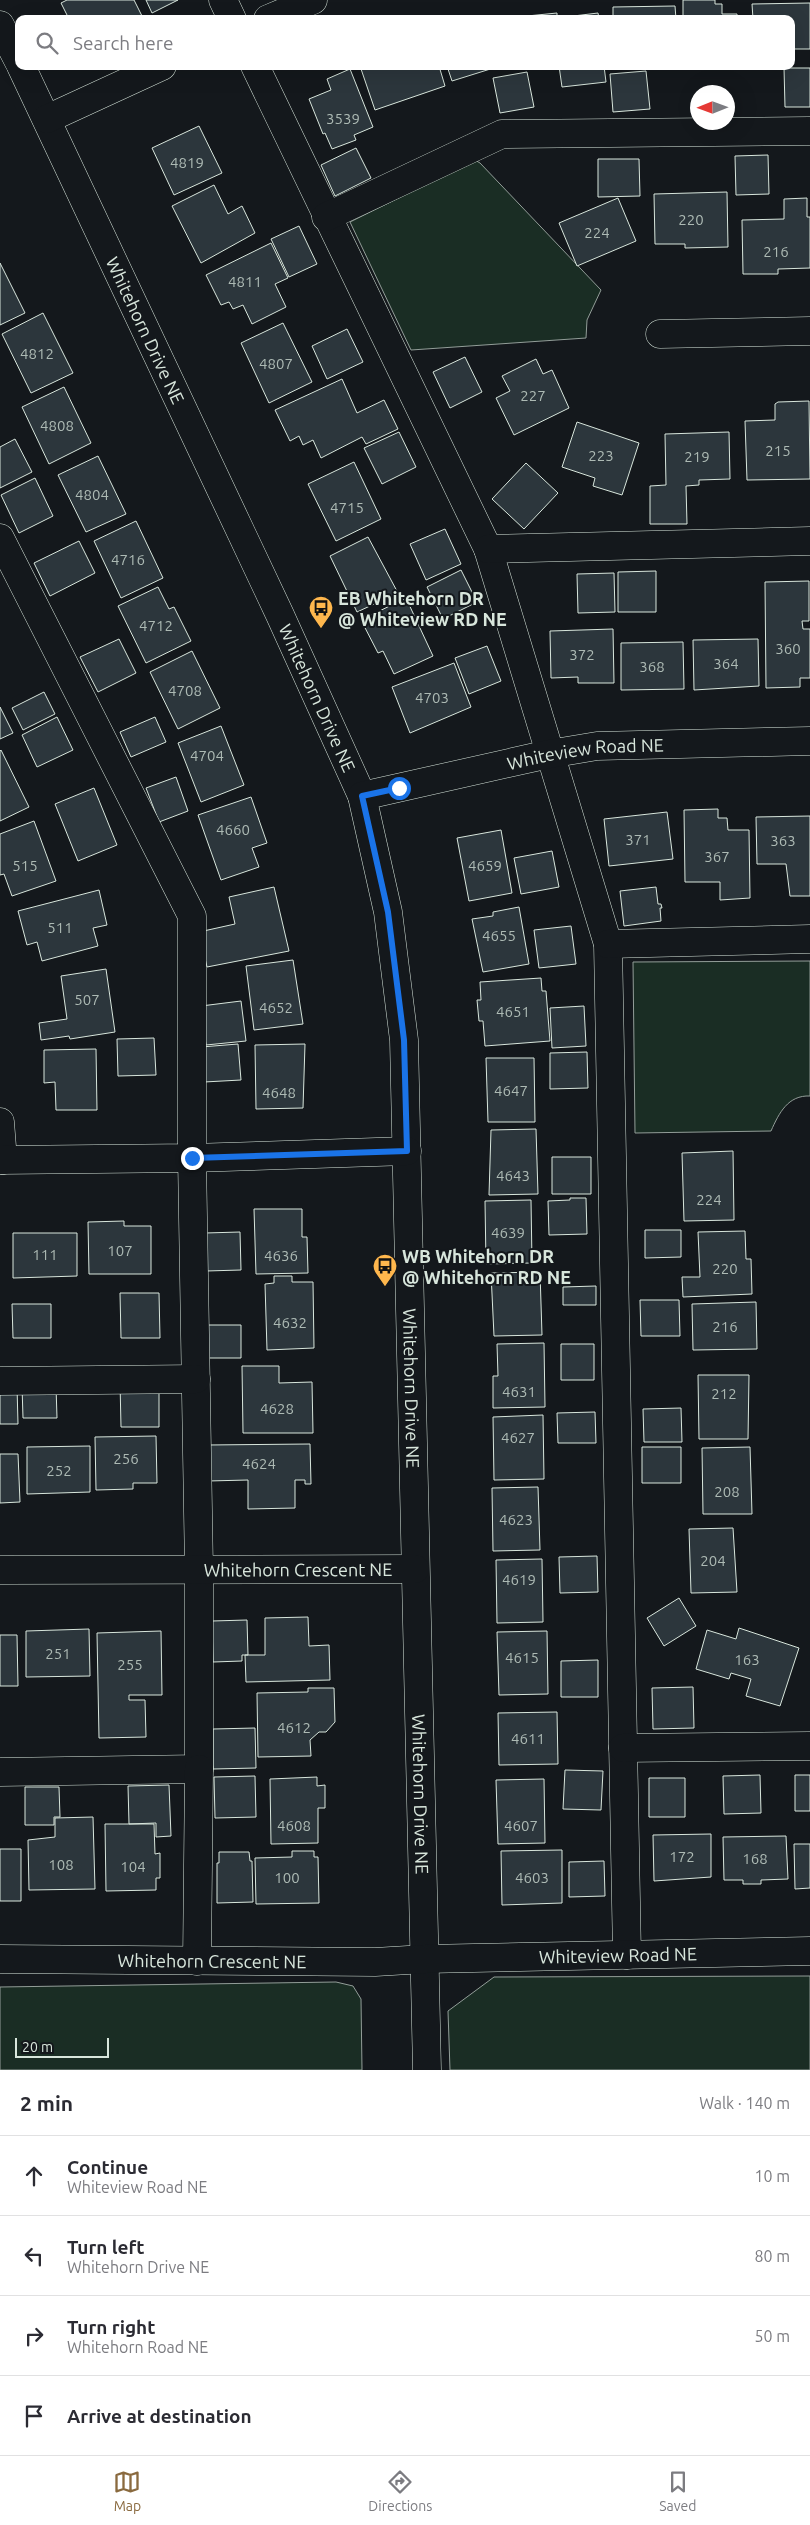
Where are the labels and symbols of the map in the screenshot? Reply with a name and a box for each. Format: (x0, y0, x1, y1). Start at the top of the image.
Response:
north arrow (690, 85, 735, 130)
house number: 3539 (326, 110, 360, 127)
house number: 4819 (170, 154, 204, 171)
house number: 220 (678, 211, 704, 228)
house number: 224 (584, 224, 610, 241)
house number: 216 (763, 243, 789, 260)
street label: Whitehorn Drive NE (102, 253, 189, 407)
house number: 4811 (228, 273, 262, 290)
house number: 4812 (20, 345, 54, 362)
house number: 4807 (259, 355, 293, 372)
house number: 227 (520, 387, 546, 404)
house number: 4808 (40, 417, 74, 434)
house number: 215 (765, 442, 791, 459)
house number: 223 (588, 447, 614, 464)
house number: 219 (684, 448, 710, 465)
house number: 4804 (75, 486, 109, 503)
house number: 4715 (330, 499, 364, 516)
house number: 4716 (111, 551, 145, 568)
place label: EB Whitehorn DR @ Whiteview RD NE (338, 588, 507, 629)
bus stop icon: EB Whitehorn DR @ Whiteview RD NE (308, 595, 334, 629)
house number: 4712 (139, 617, 173, 634)
street label: Whitehorn Drive NE (275, 621, 360, 775)
house number: 360 (775, 640, 801, 657)
house number: 372 (569, 646, 595, 663)
house number: 364 (713, 655, 739, 672)
house number: 368 (639, 658, 665, 675)
house number: 4708 (168, 682, 202, 699)
house number: 4703 (415, 689, 449, 706)
street label: Whiteview Road NE (505, 734, 664, 773)
house number: 4704 (190, 747, 224, 764)
route start (388, 777, 411, 800)
house number: 4660 (216, 821, 250, 838)
house number: 371 (625, 831, 651, 848)
house number: 363 (770, 832, 796, 849)
house number: 367 (704, 848, 730, 865)
house number: 515 (12, 857, 38, 874)
house number: 4659 (468, 857, 502, 874)
house number: 511 (47, 919, 73, 936)
house number: 4655 (482, 927, 516, 944)
house number: 507 (74, 991, 100, 1008)
house number: 4652 (259, 999, 293, 1016)
house number: 4651 (496, 1003, 530, 1020)
house number: 4647 (494, 1082, 528, 1099)
house number: 4648 (262, 1084, 296, 1101)
route end (181, 1147, 204, 1170)
house number: 4643 (496, 1167, 530, 1184)
house number: 224 (696, 1191, 722, 1208)
house number: 4639 (491, 1224, 525, 1241)
house number: 107 (107, 1242, 133, 1259)
house number: 111 (32, 1246, 58, 1263)
place label: WB Whitehorn DR @ Whitehorn RD NE (402, 1246, 571, 1287)
house number: 4636 (264, 1247, 298, 1264)
bus stop icon: WB Whitehorn DR @ Whitehorn RD NE (372, 1253, 398, 1287)
house number: 220 (712, 1260, 738, 1277)
street label: Whitehorn Drive NE (400, 1308, 424, 1469)
house number: 4632 (273, 1314, 307, 1331)
house number: 216 (712, 1318, 738, 1335)
house number: 4631 (502, 1383, 536, 1400)
house number: 212 (711, 1385, 737, 1402)
house number: 4628 (260, 1400, 294, 1417)
house number: 4627 (501, 1429, 535, 1446)
house number: 256 (113, 1450, 139, 1467)
house number: 4624 (242, 1455, 276, 1472)
house number: 252 (46, 1462, 72, 1479)
house number: 208 (714, 1483, 740, 1500)
house number: 4623 (499, 1511, 533, 1528)
house number: 204 (700, 1552, 726, 1569)
street label: Whitehorn Crescent NE (204, 1559, 392, 1580)
house number: 4619 (502, 1571, 536, 1588)
house number: 251 (45, 1645, 71, 1662)
house number: 4615 (505, 1649, 539, 1666)
house number: 163 (734, 1651, 760, 1668)
house number: 255 (117, 1656, 143, 1673)
street label: Whitehorn Drive NE (409, 1714, 433, 1874)
house number: 4612 (277, 1719, 311, 1736)
house number: 4611 (511, 1730, 545, 1747)
house number: 4608 (277, 1817, 311, 1834)
house number: 4607 (504, 1817, 538, 1834)
house number: 172 (669, 1848, 695, 1865)
house number: 168 (742, 1850, 768, 1867)
house number: 108 (48, 1856, 74, 1873)
house number: 104 (120, 1858, 146, 1875)
house number: 100 (274, 1869, 300, 1886)
house number: 4603 (515, 1869, 549, 1886)
street label: Whiteview Road NE (539, 1943, 697, 1967)
street label: Whitehorn Crescent NE (118, 1950, 306, 1971)
scale bar (15, 2035, 109, 2058)

